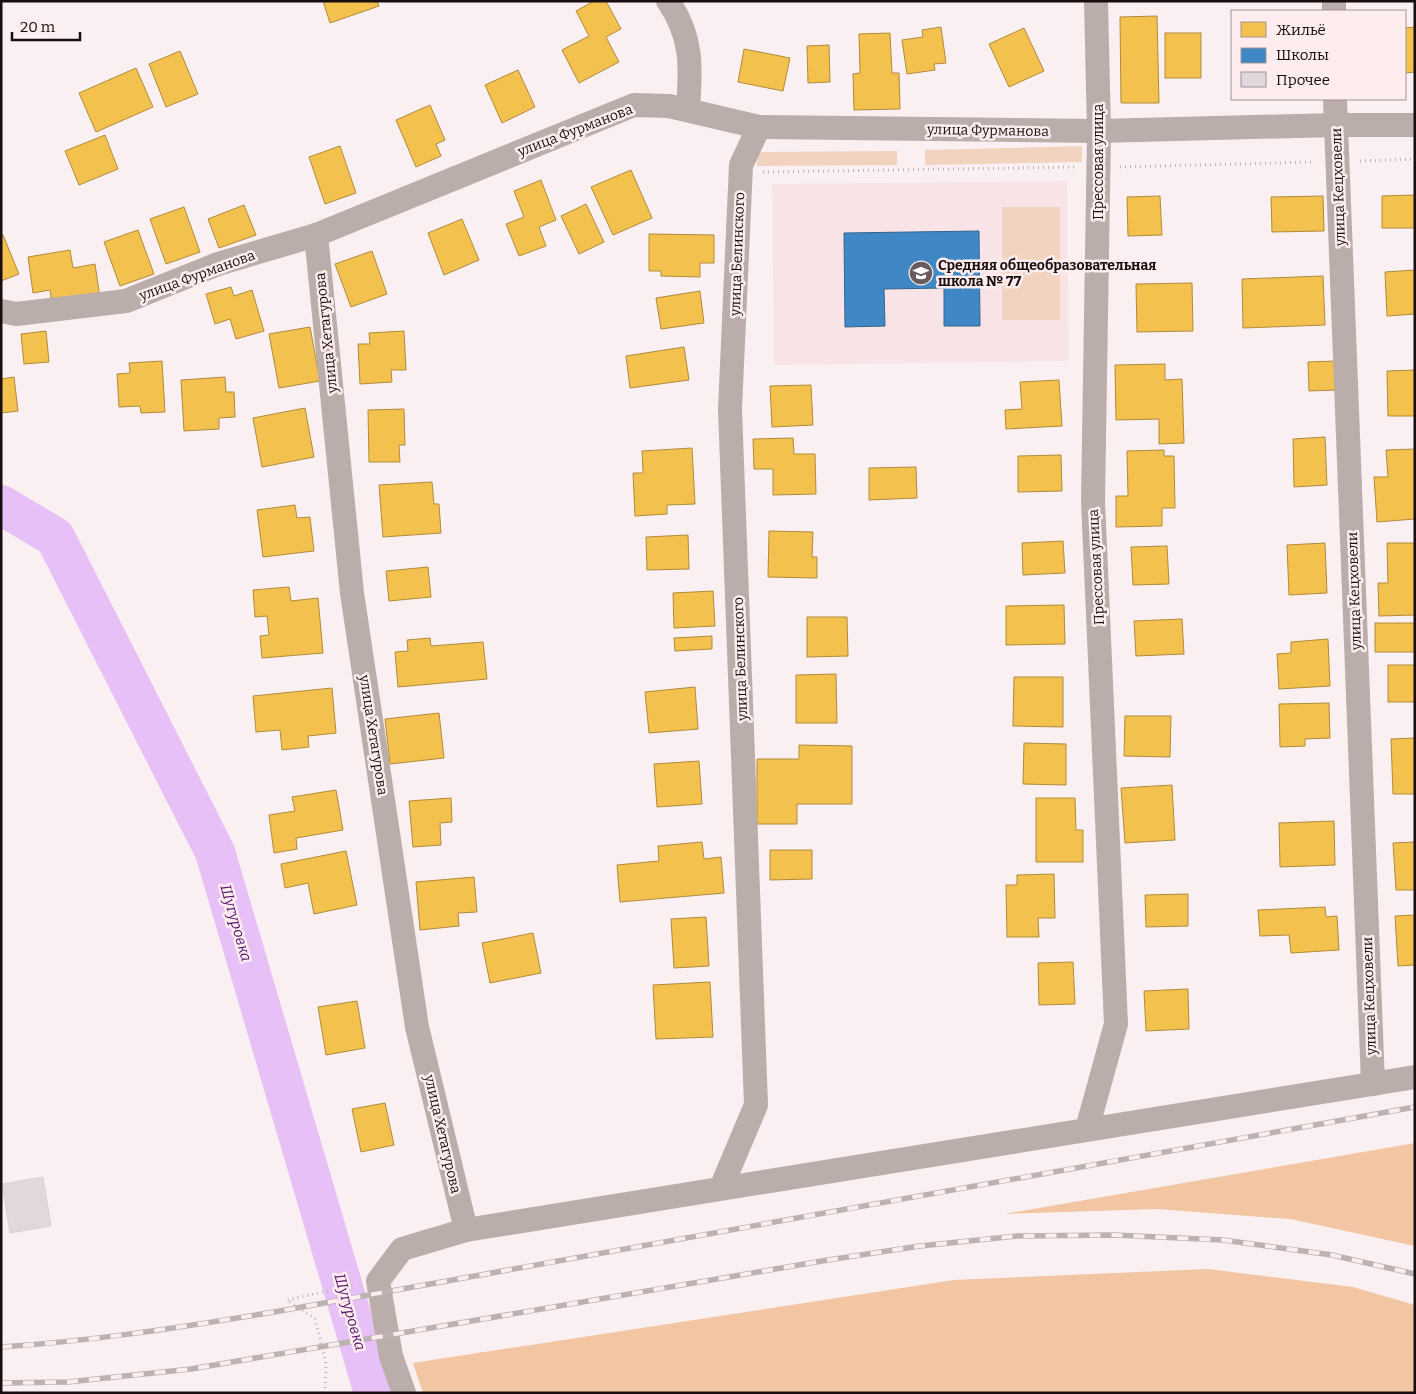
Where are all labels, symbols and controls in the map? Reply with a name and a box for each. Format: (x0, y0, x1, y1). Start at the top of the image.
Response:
scale bar (12, 10, 80, 42)
legend (1231, 10, 1406, 100)
text: 20 m (20, 18, 56, 36)
text: Жильё (1276, 21, 1326, 39)
text: Школы (1276, 46, 1329, 64)
text: Прочее (1276, 71, 1330, 89)
street label: улица Фурманова (514, 101, 635, 161)
street label: Прессовая улица (1090, 104, 1107, 220)
street label: улица Фурманова (926, 121, 1049, 140)
street label: улица Кецховели (1328, 127, 1349, 247)
street label: улица Белинского (727, 192, 748, 317)
street label: улица Фурманова (136, 247, 258, 305)
place label: Средняя общеобразовательная школа № 77 (938, 257, 1156, 290)
school or university icon: Средняя общеобразовательная школа № 77 (908, 260, 934, 286)
street label: улица Хетагурова (312, 271, 341, 395)
street label: Прессовая улица (1085, 508, 1108, 625)
street label: улица Кецховели (1344, 531, 1365, 651)
street label: улица Белинского (730, 597, 751, 722)
street label: улица Хетагурова (355, 673, 391, 797)
water label: Шугуровка (216, 882, 256, 964)
street label: улица Кецховели (1359, 936, 1380, 1056)
street label: улица Хетагурова (420, 1072, 465, 1195)
water label: Шугуровка (330, 1271, 370, 1353)

